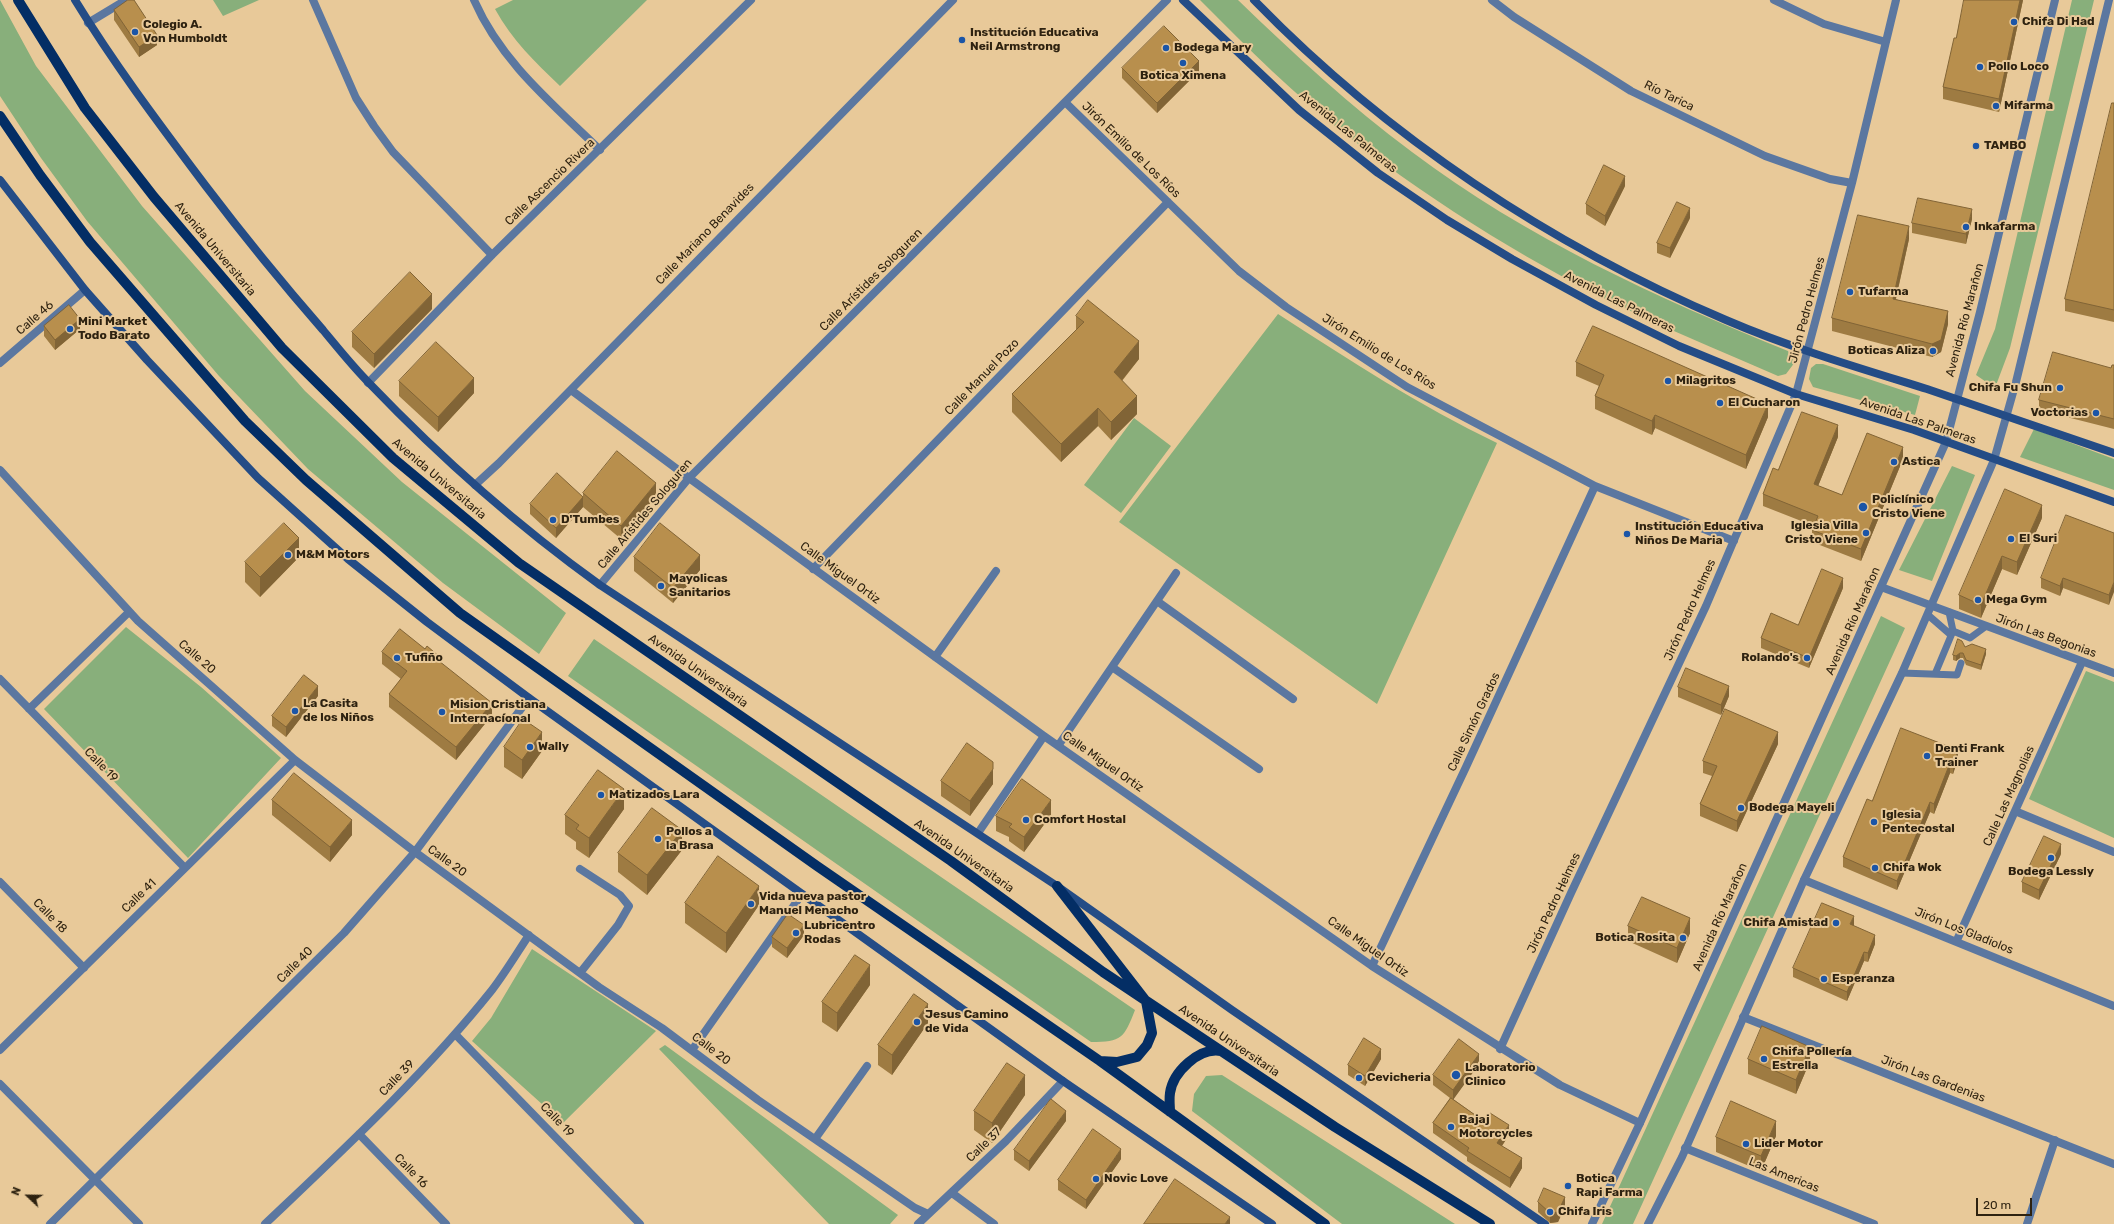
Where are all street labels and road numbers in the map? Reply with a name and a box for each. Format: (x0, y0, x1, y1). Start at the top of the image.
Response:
street label: Río Tarica (1642, 78, 1696, 114)
street label: Avenida Las Palmeras (1296, 88, 1400, 176)
street label: Jirón Emilio de Los Ríos (1079, 99, 1183, 201)
street label: Calle Ascencio Rivera (502, 135, 598, 229)
street label: Calle Mariano Benavides (653, 180, 757, 288)
street label: Avenida Universitaria (171, 199, 259, 299)
street label: Calle Arístides Sologuren (817, 226, 925, 334)
street label: Jirón Pedro Helmes (1786, 255, 1828, 365)
street label: Avenida Río Marañon (1943, 262, 1987, 378)
street label: Avenida Las Palmeras (1561, 268, 1677, 336)
street label: Calle 46 (13, 298, 57, 338)
street label: Jirón Emilio de Los Ríos (1319, 311, 1439, 393)
street label: Calle Manuel Pozo (942, 336, 1022, 418)
street label: Avenida Las Palmeras (1858, 394, 1978, 448)
street label: Avenida Universitaria (389, 435, 489, 523)
street label: Calle Arístides Sologuren (595, 456, 695, 572)
street label: Calle Miguel Ortiz (797, 539, 883, 607)
street label: Jirón Pedro Helmes (1661, 557, 1719, 663)
street label: Avenida Río Marañon (1823, 565, 1883, 677)
street label: Jirón Las Begonias (1994, 611, 2098, 661)
street label: Avenida Universitaria (645, 631, 751, 711)
street label: Calle 20 (175, 637, 219, 677)
street label: Calle Simón Grados (1445, 670, 1503, 774)
street label: Calle Miguel Ortiz (1060, 729, 1146, 795)
street label: Calle Las Magnolias (1980, 743, 2038, 849)
street label: Calle 19 (81, 745, 121, 785)
street label: Avenida Universitaria (911, 816, 1017, 896)
street label: Calle 20 (425, 842, 469, 880)
street label: Jirón Pedro Helmes (1524, 850, 1584, 956)
street label: Avenida Río Marañon (1690, 861, 1750, 973)
street label: Calle 41 (119, 876, 159, 916)
street label: Calle 18 (30, 896, 70, 936)
street label: Jirón Los Gladiolos (1913, 905, 2015, 957)
street label: Calle Miguel Ortiz (1325, 914, 1411, 980)
street label: Calle 40 (274, 944, 316, 986)
street label: Avenida Universitaria (1176, 1002, 1282, 1080)
street label: Calle 20 (689, 1030, 733, 1068)
street label: Jirón Las Gardenias (1879, 1052, 1987, 1106)
street label: Calle 39 (376, 1057, 418, 1099)
street label: Calle 19 (537, 1100, 577, 1140)
street label: Calle 37 (963, 1125, 1005, 1165)
street label: Calle 16 (391, 1151, 431, 1191)
street label: Las Americas (1747, 1154, 1821, 1196)

